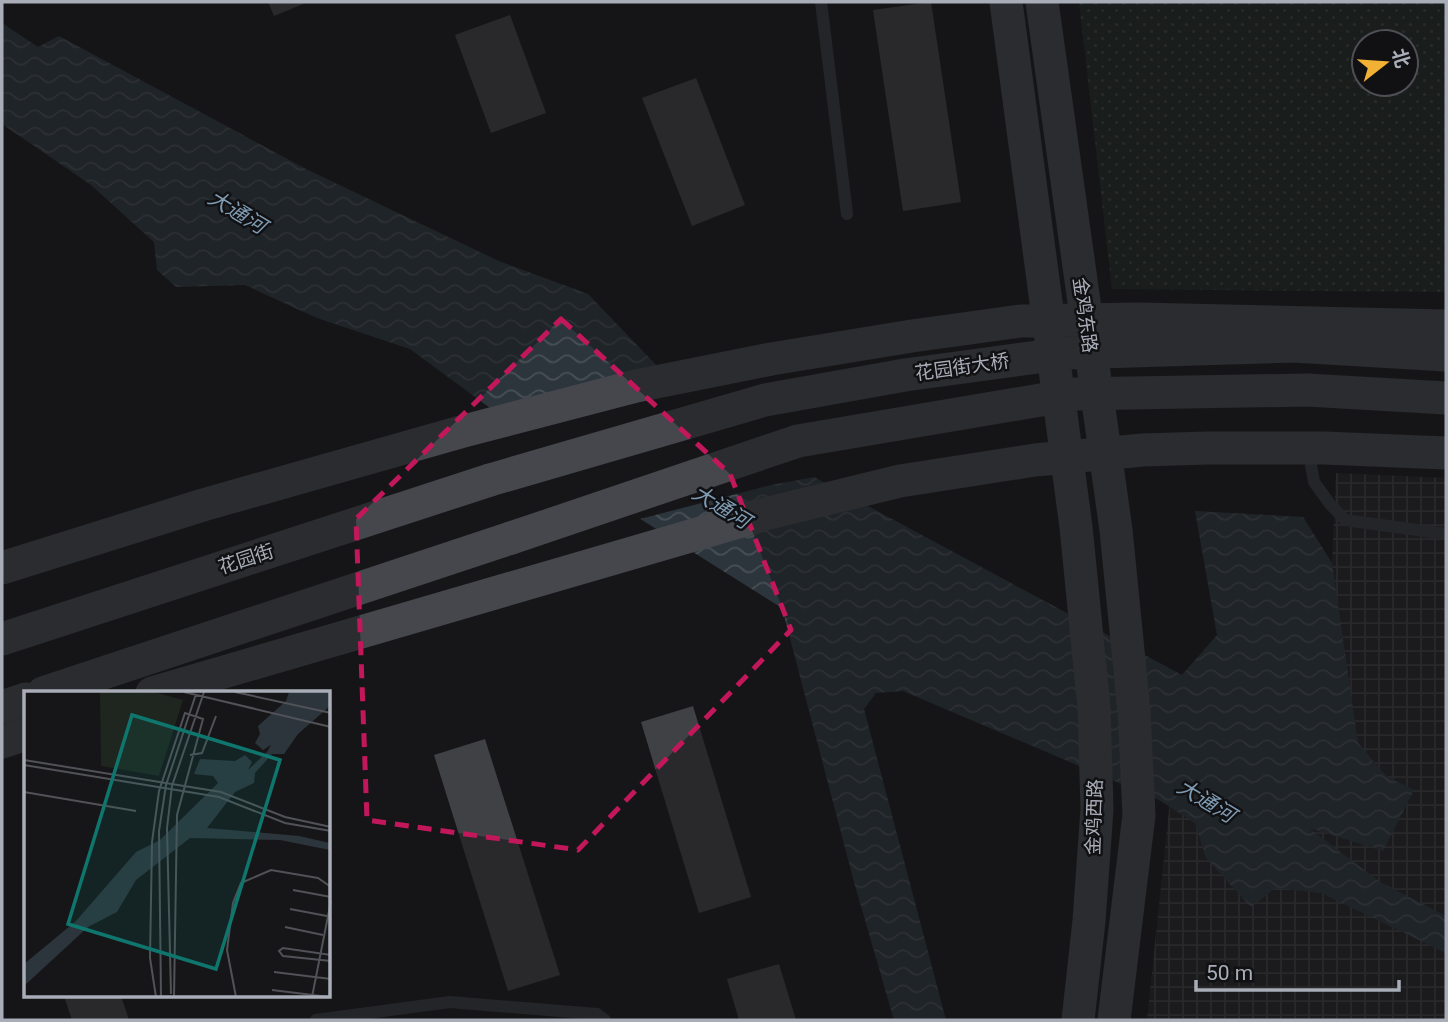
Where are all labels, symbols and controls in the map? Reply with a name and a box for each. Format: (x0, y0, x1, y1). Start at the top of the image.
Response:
north arrow (1350, 28, 1420, 98)
text: 北 (1387, 46, 1415, 71)
water label: 大通河 (204, 185, 274, 241)
street label: 金鸡东路 (1068, 276, 1102, 354)
street label: 花园街大桥 (913, 349, 1011, 385)
water label: 大通河 (688, 480, 758, 536)
street label: 花园街 (215, 539, 277, 579)
inset map (24, 691, 331, 998)
water label: 大通河 (1173, 774, 1243, 830)
street label: 金鸡西路 (1081, 779, 1107, 855)
scale bar (1196, 948, 1399, 992)
text: 50 m (1206, 961, 1253, 985)

